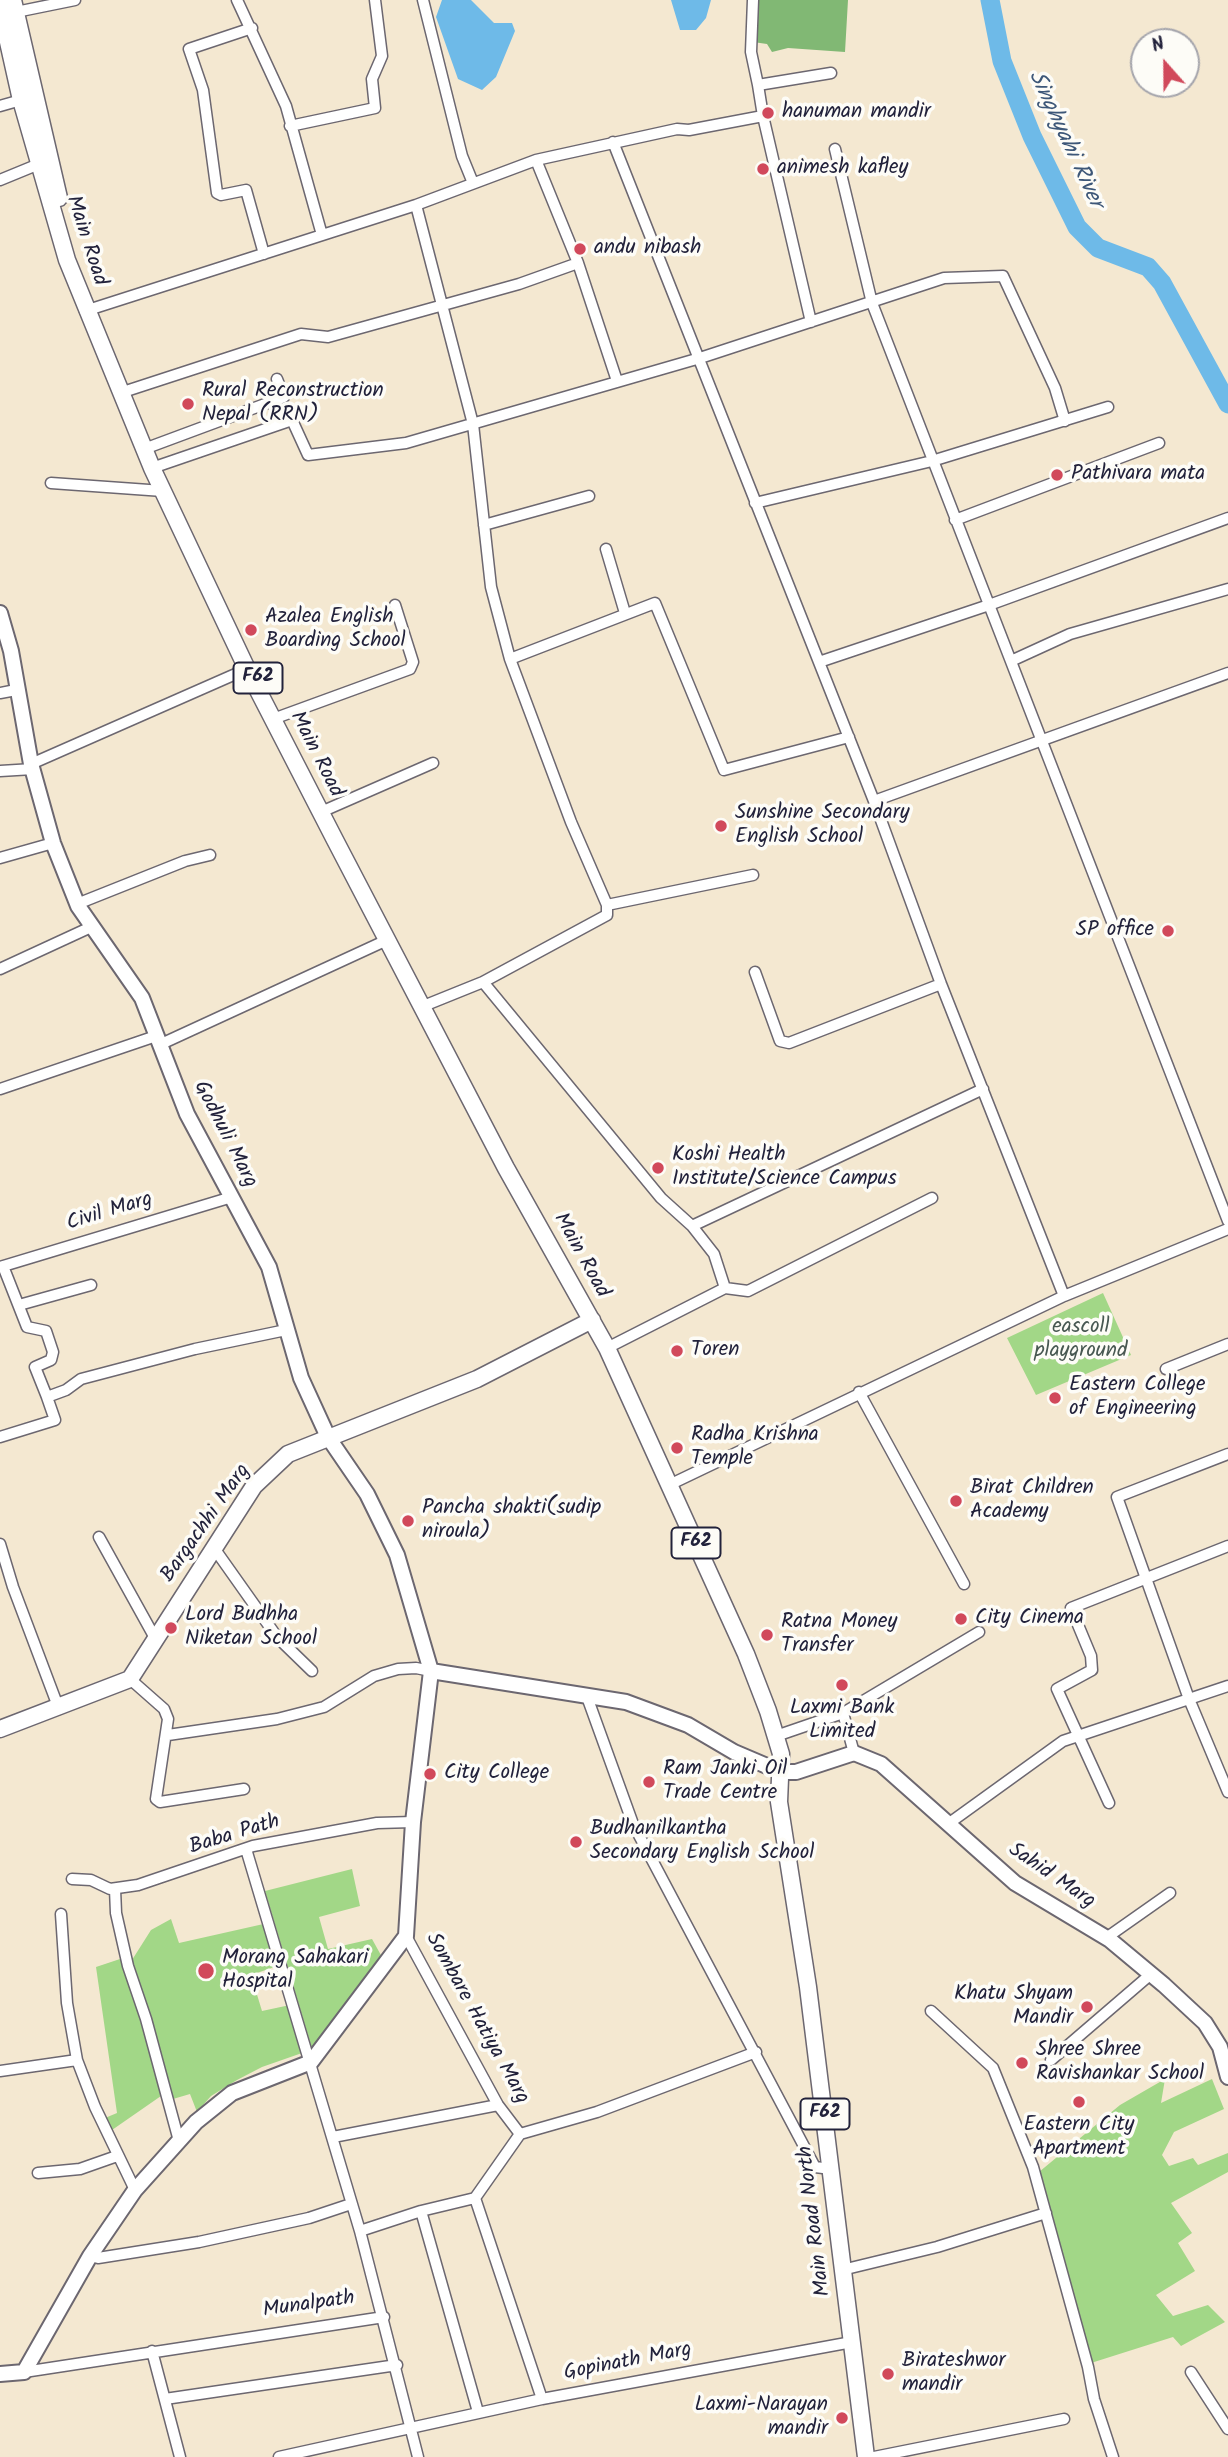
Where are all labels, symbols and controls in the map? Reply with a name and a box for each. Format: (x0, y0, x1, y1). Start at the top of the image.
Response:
north arrow (1130, 28, 1200, 98)
text: N (1147, 29, 1169, 61)
water label: Singhyahi River (1020, 67, 1108, 213)
place label: hanuman mandir (782, 100, 931, 126)
marker: hanuman mandir (760, 105, 776, 121)
place label: animesh kafley (777, 156, 908, 182)
marker: animesh kafley (755, 161, 771, 177)
street label: Main Road (59, 193, 111, 289)
place label: andu nibash (594, 236, 701, 262)
marker: andu nibash (572, 241, 588, 257)
place label: Rural Reconstruction Nepal (RRN) (202, 379, 384, 429)
marker: Rural Reconstruction Nepal (RRN) (180, 396, 196, 412)
place label: Pathivara mata (1071, 462, 1205, 488)
marker: Pathivara mata (1049, 467, 1065, 483)
place label: Azalea English Boarding School (265, 605, 406, 655)
marker: Azalea English Boarding School (243, 622, 259, 638)
road number: F62 (233, 663, 282, 694)
street label: Main Road (283, 708, 347, 802)
place label: Sunshine Secondary English School (735, 801, 909, 851)
marker: Sunshine Secondary English School (713, 818, 729, 834)
place label: SP office (1076, 918, 1154, 944)
marker: SP office (1160, 923, 1176, 939)
street label: Godhuli Marg (186, 1078, 262, 1192)
place label: Koshi Health Institute/Science Campus (672, 1143, 897, 1193)
marker: Koshi Health Institute/Science Campus (650, 1160, 666, 1176)
street label: Civil Marg (64, 1188, 156, 1238)
street label: Main Road (546, 1209, 614, 1303)
park label: eascoll playground (1034, 1315, 1128, 1365)
place label: Toren (691, 1338, 739, 1364)
marker: Toren (669, 1343, 685, 1359)
place label: Eastern College of Engineering (1069, 1373, 1205, 1423)
marker: Eastern College of Engineering (1047, 1390, 1063, 1406)
place label: Radha Krishna Temple (691, 1423, 819, 1473)
marker: Radha Krishna Temple (669, 1440, 685, 1456)
street label: Bargachhi Marg (157, 1460, 257, 1588)
place label: Birat Children Academy (970, 1476, 1094, 1526)
marker: Birat Children Academy (948, 1493, 964, 1509)
place label: Pancha shakti(sudip niroula) (422, 1496, 601, 1546)
marker: Pancha shakti(sudip niroula) (400, 1513, 416, 1529)
road number: F62 (672, 1527, 720, 1558)
place label: Lord Budhha Niketan School (185, 1603, 317, 1653)
place label: City Cinema (975, 1606, 1084, 1632)
place label: Ratna Money Transfer (781, 1610, 897, 1660)
marker: City Cinema (953, 1611, 969, 1627)
marker: Lord Budhha Niketan School (163, 1620, 179, 1636)
marker: Ratna Money Transfer (759, 1627, 775, 1643)
marker: Laxmi Bank Limited (834, 1677, 850, 1693)
place label: Laxmi Bank Limited (790, 1696, 894, 1746)
place label: Ram Janki Oil Trade Centre (663, 1757, 787, 1807)
place label: City College (444, 1761, 549, 1787)
marker: City College (422, 1766, 438, 1782)
marker: Ram Janki Oil Trade Centre (641, 1774, 657, 1790)
street label: Baba Path (187, 1810, 283, 1862)
place label: Budhanilkantha Secondary English School (590, 1817, 814, 1867)
marker: Budhanilkantha Secondary English School (568, 1834, 584, 1850)
street label: Sahid Marg (1003, 1839, 1099, 1915)
street label: Sombare Hatiya Marg (419, 1929, 533, 2109)
place label: Morang Sahakari Hospital (222, 1946, 368, 1996)
marker: Morang Sahakari Hospital (196, 1961, 216, 1981)
place label: Khatu Shyam Mandir (954, 1982, 1073, 2032)
marker: Khatu Shyam Mandir (1079, 1999, 1095, 2015)
place label: Shree Shree Ravishankar School (1036, 2038, 1204, 2088)
marker: Shree Shree Ravishankar School (1014, 2055, 1030, 2071)
marker: Eastern City Apartment (1071, 2094, 1087, 2110)
road number: F62 (800, 2098, 850, 2130)
place label: Eastern City Apartment (1024, 2113, 1134, 2163)
street label: Main Road North (794, 2144, 838, 2298)
street label: Munalpath (262, 2287, 356, 2325)
street label: Gopinath Marg (562, 2338, 694, 2388)
place label: Birateshwor mandir (902, 2349, 1006, 2399)
marker: Birateshwor mandir (880, 2366, 896, 2382)
place label: Laxmi-Narayan mandir (695, 2393, 828, 2443)
marker: Laxmi-Narayan mandir (834, 2410, 850, 2426)

